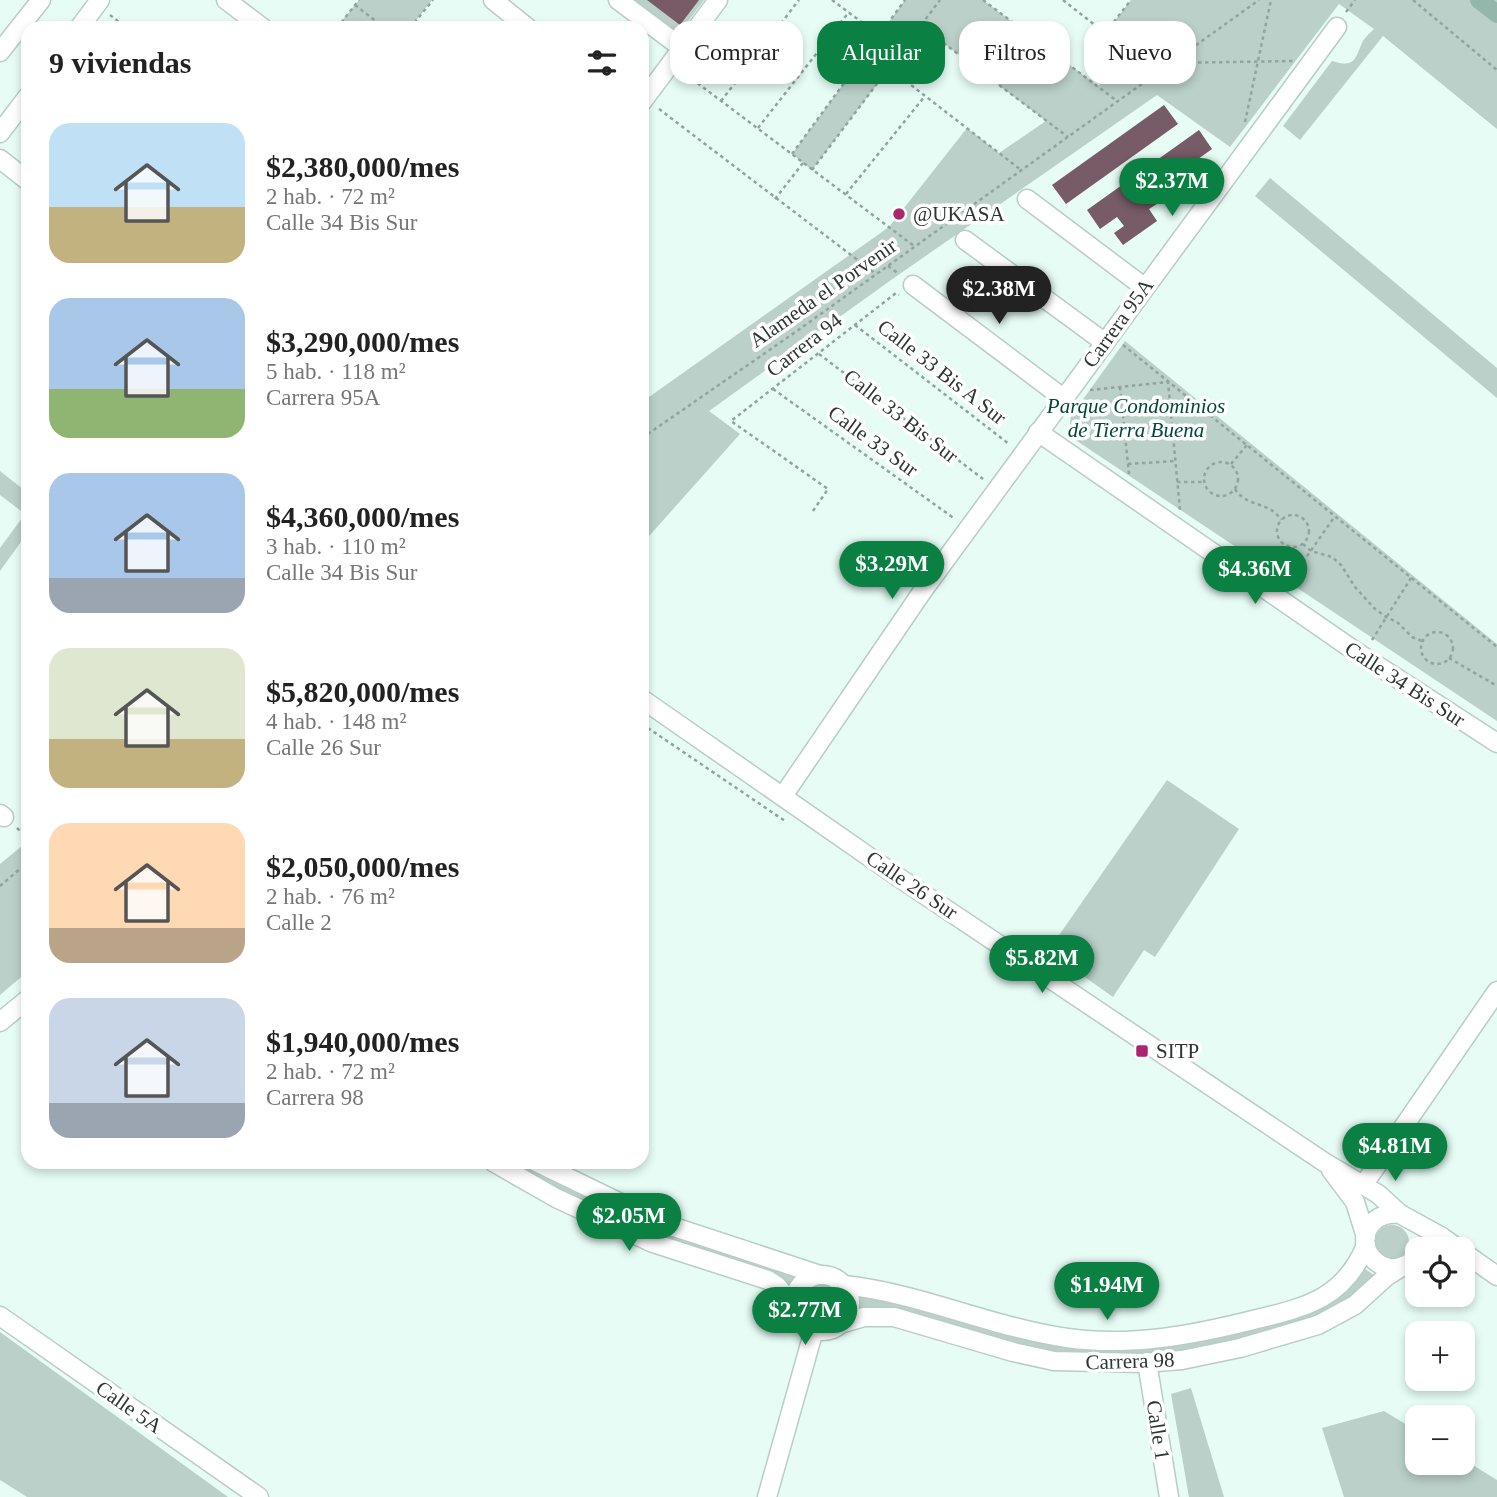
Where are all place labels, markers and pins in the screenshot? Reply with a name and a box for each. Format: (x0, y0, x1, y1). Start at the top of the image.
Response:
pin: $2.37M (1115, 158, 1229, 218)
place label: @UKASA (913, 202, 1006, 226)
marker: @UKASA (891, 206, 907, 222)
pin: $2.38M (942, 266, 1056, 326)
pin: $3.29M (835, 542, 949, 601)
pin: $4.36M (1198, 546, 1312, 606)
pin: $5.82M (985, 936, 1099, 995)
place label: SITP (1156, 1039, 1199, 1063)
marker: SITP (1134, 1043, 1150, 1059)
pin: $4.81M (1338, 1124, 1452, 1183)
pin: $2.05M (572, 1194, 686, 1253)
pin: $1.94M (1050, 1262, 1164, 1322)
pin: $2.77M (748, 1288, 862, 1347)

